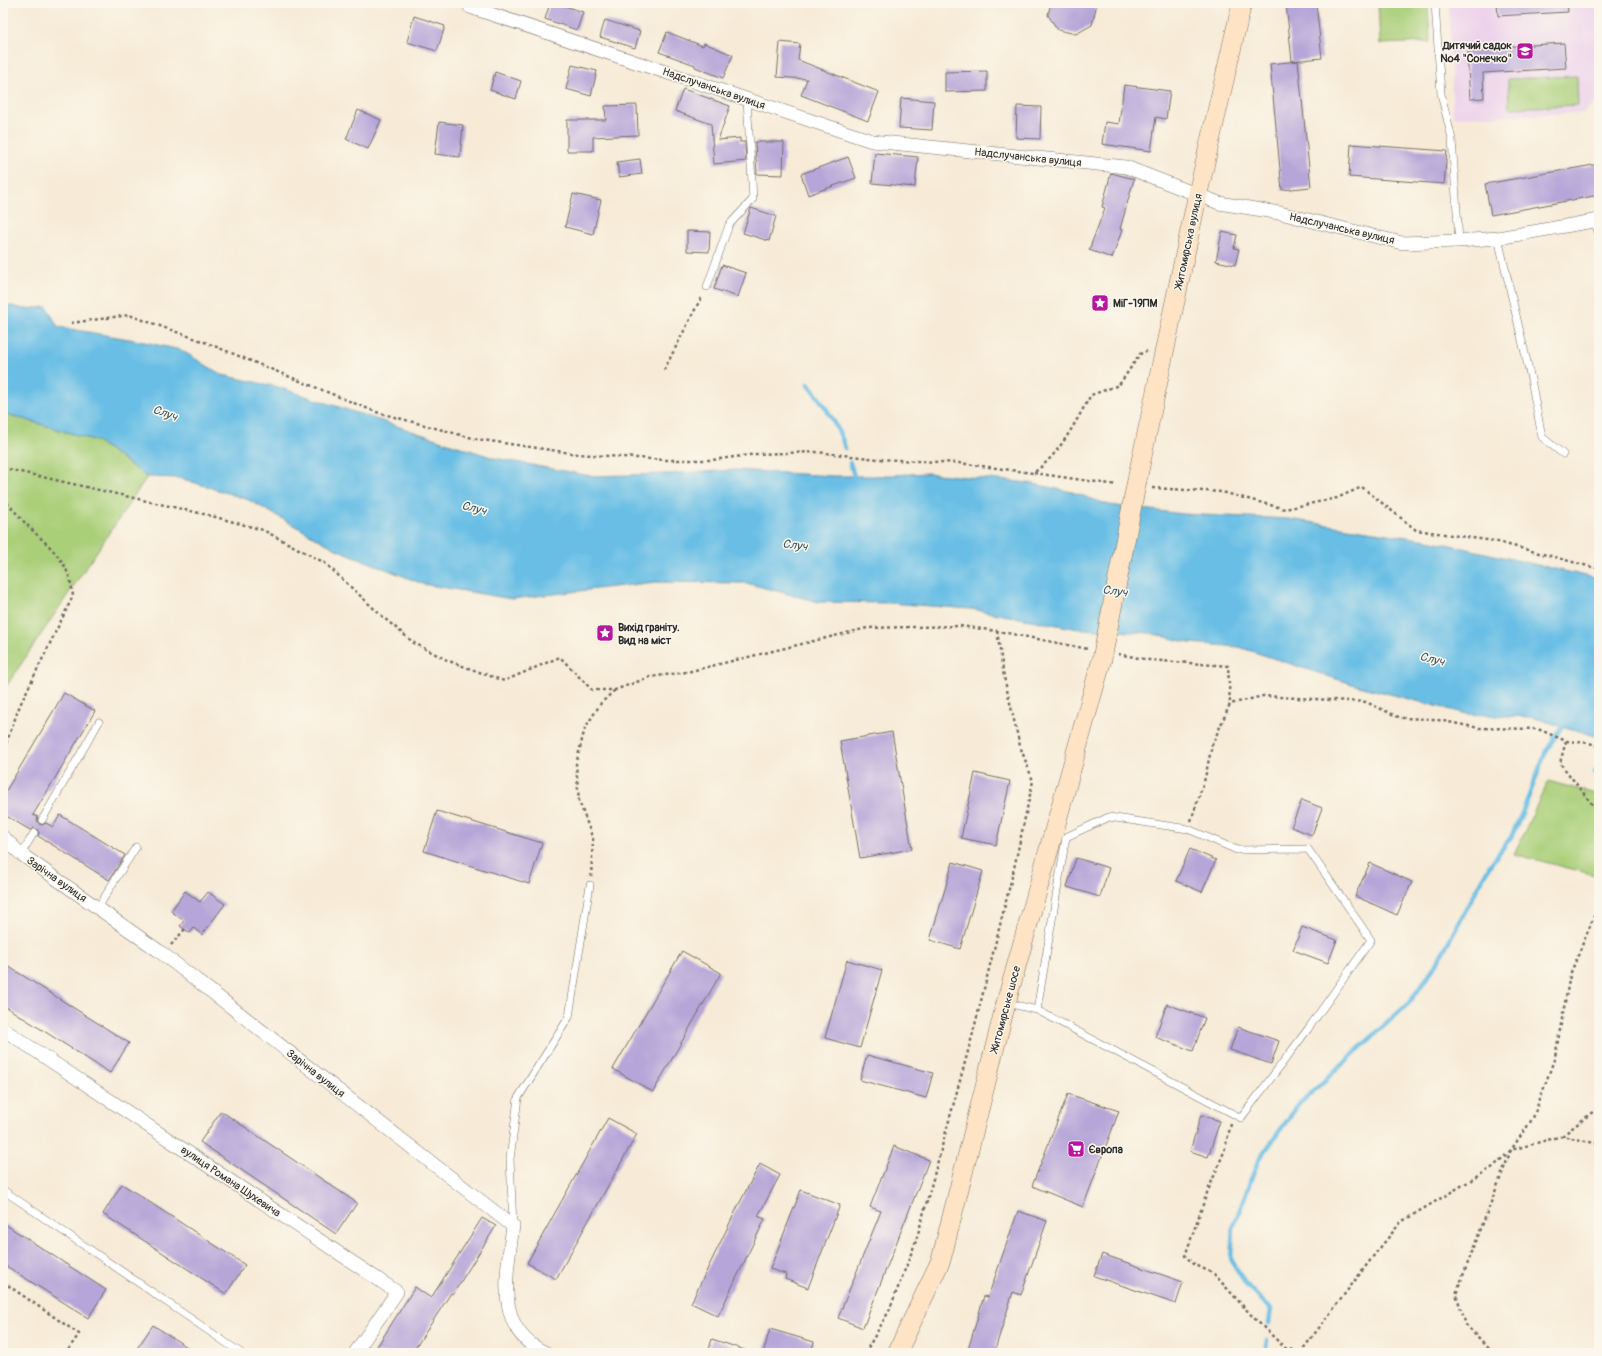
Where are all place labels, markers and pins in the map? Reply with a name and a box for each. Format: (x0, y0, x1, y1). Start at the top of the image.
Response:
place label: Дитячий садок №4 "Сонечко" (1440, 39, 1512, 65)
school or university icon: Дитячий садок №4 "Сонечко" (1515, 41, 1535, 61)
place icon: МіГ-19ПМ (1090, 293, 1110, 313)
place label: МіГ-19ПМ (1113, 297, 1157, 310)
place label: Вихід граніту. Вид на міст (618, 621, 680, 647)
place icon: Вихід граніту. Вид на міст (595, 623, 615, 643)
supermarket icon: Європа (1066, 1139, 1086, 1159)
place label: Європа (1089, 1143, 1123, 1156)

